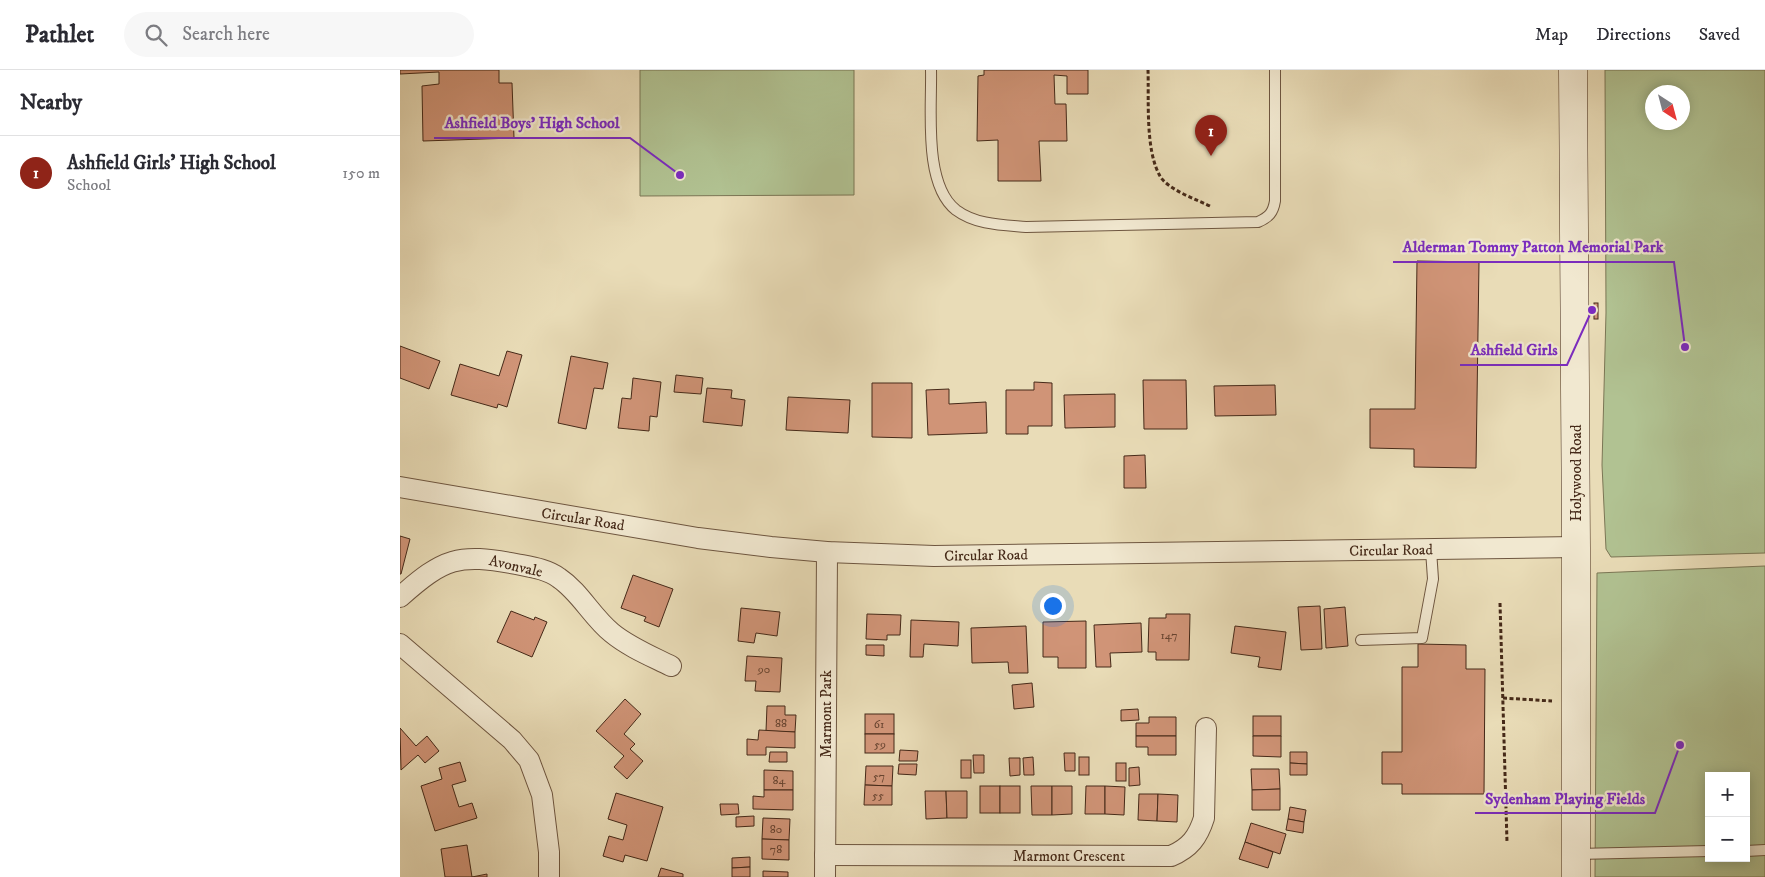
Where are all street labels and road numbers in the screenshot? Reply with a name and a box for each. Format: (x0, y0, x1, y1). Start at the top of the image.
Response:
street label: Holywood Road (1567, 424, 1586, 521)
street label: Circular Road (540, 504, 626, 536)
street label: Circular Road (1349, 540, 1434, 561)
street label: Circular Road (944, 545, 1029, 566)
street label: Avonvale (487, 551, 545, 582)
street label: Marmont Park (817, 669, 836, 758)
street label: Marmont Crescent (1013, 847, 1125, 866)

